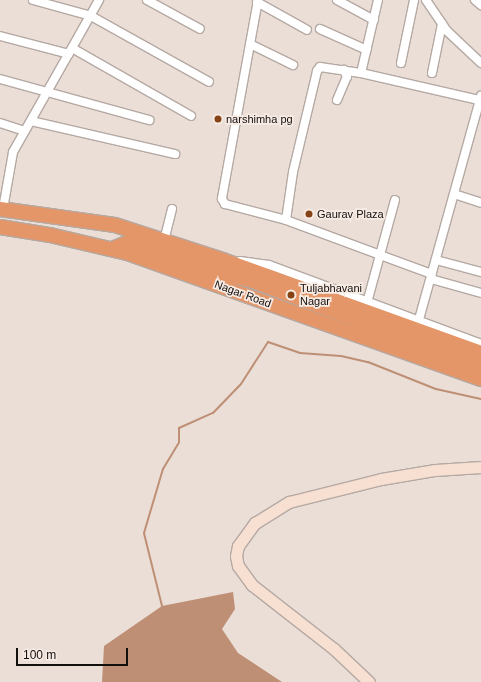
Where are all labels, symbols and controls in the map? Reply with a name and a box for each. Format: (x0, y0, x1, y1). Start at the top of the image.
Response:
place label: narshimha pg (226, 112, 293, 126)
marker: narshimha pg (213, 114, 223, 124)
place label: Gaurav Plaza (317, 207, 384, 221)
marker: Gaurav Plaza (304, 209, 314, 219)
street label: Nagar Road (213, 278, 273, 310)
place label: Tuljabhavani Nagar (300, 282, 362, 308)
marker: Tuljabhavani Nagar (285, 289, 297, 301)
scale bar (18, 640, 130, 666)
text: 100 m (23, 648, 56, 662)

